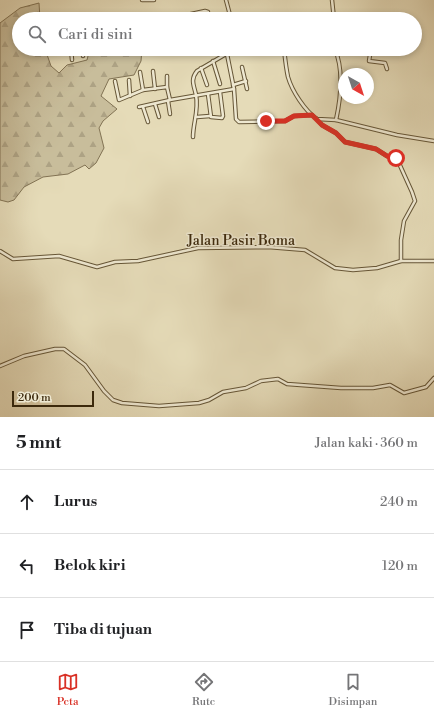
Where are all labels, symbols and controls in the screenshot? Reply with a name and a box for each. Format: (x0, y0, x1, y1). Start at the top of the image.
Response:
search box (12, 12, 422, 56)
icon: search (26, 23, 48, 45)
text: Cari di sini (58, 25, 133, 44)
north arrow (338, 68, 374, 104)
route end (257, 112, 275, 130)
route start (387, 149, 405, 167)
street label: Jalan Pasir Boma (186, 232, 296, 250)
scale bar (12, 389, 94, 408)
text: 200 m (18, 391, 51, 405)
text: 5 mnt (16, 432, 61, 454)
text: Jalan kaki · 360 m (315, 435, 418, 451)
icon: ahead (16, 491, 38, 513)
text: Lurus (54, 492, 97, 511)
text: 240 m (380, 494, 418, 510)
icon: left (16, 555, 38, 577)
text: Belok kiri (54, 556, 125, 575)
text: 120 m (382, 558, 418, 574)
icon: arrive (16, 619, 38, 641)
text: Tiba di tujuan (54, 620, 152, 639)
tab: Peta (57, 671, 79, 709)
tab: Rute (192, 671, 215, 709)
tab: Disimpan (329, 671, 377, 709)

